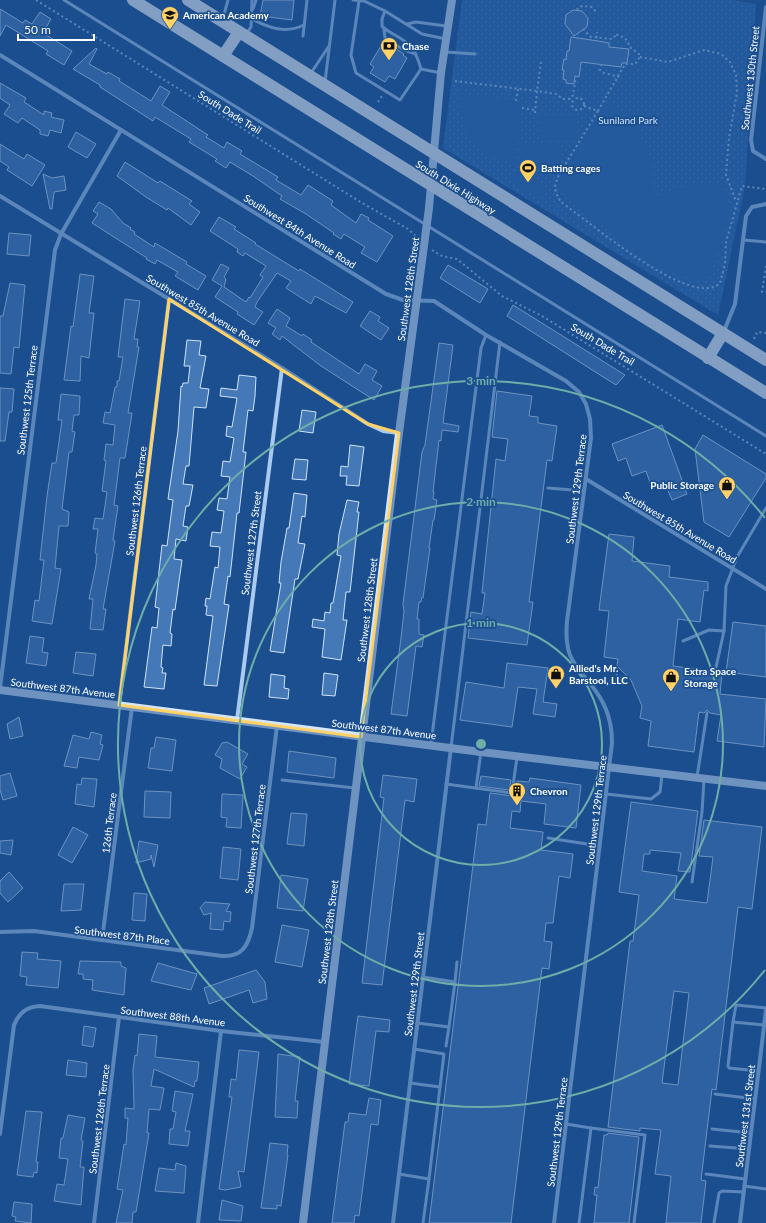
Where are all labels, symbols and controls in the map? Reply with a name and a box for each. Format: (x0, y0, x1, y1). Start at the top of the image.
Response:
school or university icon: American Academy (160, 5, 180, 30)
place label: American Academy (182, 9, 270, 21)
scale bar (18, 16, 94, 42)
text: 50 m (24, 22, 51, 37)
street label: Southwest 130th Street (739, 25, 761, 131)
bank icon: Chase (379, 36, 399, 61)
place label: Chase (402, 40, 430, 52)
street label: South Dade Trail (196, 88, 264, 136)
park label: Suniland Park (598, 114, 659, 126)
street label: South Dixie Highway (414, 158, 499, 217)
sports icon: Batting cages (518, 158, 538, 183)
place label: Batting cages (541, 162, 601, 174)
street label: Southwest 84th Avenue Road (242, 191, 358, 271)
street label: Southwest 128th Street (395, 236, 421, 342)
street label: Southwest 85th Avenue Road (144, 271, 262, 349)
street label: South Dade Trail (569, 320, 637, 368)
street label: Southwest 125th Terrace (14, 345, 40, 455)
text: 3 min (466, 373, 496, 388)
street label: Southwest 129th Terrace (563, 434, 589, 544)
street label: Southwest 126th Terrace (123, 446, 149, 556)
shop icon: Public Storage (717, 475, 737, 500)
place label: Public Storage (650, 479, 715, 491)
street label: Southwest 85th Avenue Road (621, 488, 739, 566)
street label: Southwest 127th Street (239, 490, 263, 596)
text: 2 min (466, 494, 496, 509)
street label: Southwest 128th Street (355, 557, 379, 663)
text: 1 min (466, 615, 496, 630)
place label: Allied's Mr. Barstool, LLC (568, 662, 628, 686)
shop icon: Allied's Mr. Barstool, LLC (546, 664, 566, 689)
place label: Extra Space Storage (684, 665, 737, 689)
shop icon: Extra Space Storage (661, 667, 681, 692)
street label: Southwest 87th Avenue (10, 676, 116, 700)
street label: Southwest 87th Avenue (331, 717, 437, 741)
centre of rings (474, 737, 488, 751)
street label: Southwest 129th Terrace (583, 755, 609, 865)
building icon: Chevron (507, 781, 527, 806)
street label: Southwest 127th Terrace (242, 784, 268, 894)
place label: Chevron (530, 785, 568, 797)
street label: 126th Terrace (99, 792, 119, 854)
street label: Southwest 128th Street (316, 879, 340, 985)
street label: Southwest 87th Place (74, 923, 170, 947)
street label: Southwest 129th Street (402, 931, 426, 1037)
street label: Southwest 88th Avenue (120, 1004, 226, 1028)
street label: Southwest 131st Street (733, 1063, 757, 1168)
street label: Southwest 126th Terrace (86, 1064, 112, 1174)
street label: Southwest 129th Terrace (544, 1077, 570, 1187)

